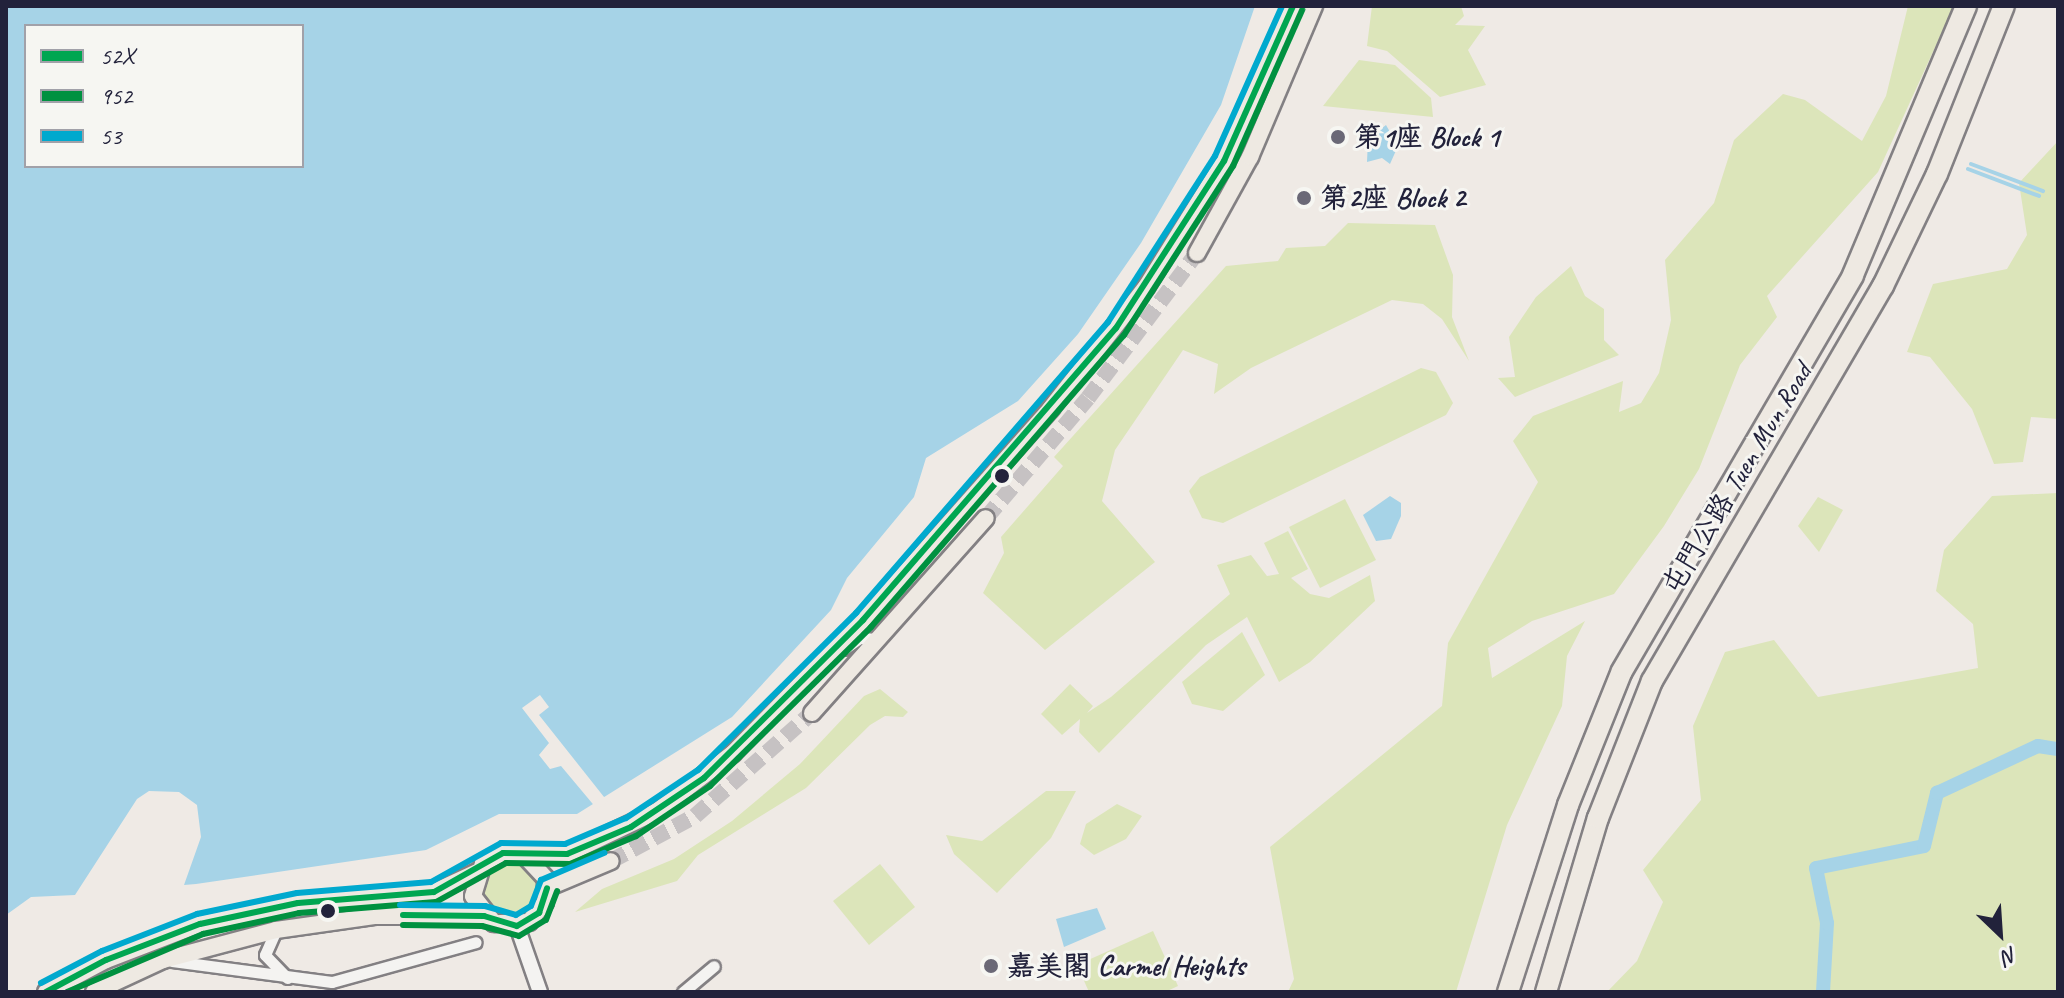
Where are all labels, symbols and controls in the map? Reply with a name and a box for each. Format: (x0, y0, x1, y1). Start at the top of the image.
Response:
legend (24, 24, 304, 168)
text: 52X (100, 41, 134, 71)
text: 952 (100, 81, 132, 111)
place label: 第1座 Block 1 (1354, 120, 1499, 154)
text: 53 (100, 121, 122, 151)
marker: 第1座 Block 1 (1329, 128, 1347, 146)
place label: 第2座 Block 2 (1320, 181, 1465, 215)
marker: 第2座 Block 2 (1295, 189, 1313, 207)
street label: 屯門公路 Tuen Mun Road (1655, 357, 1819, 601)
unlabelled marker (994, 468, 1010, 484)
north arrow (1960, 894, 2040, 974)
unlabelled marker (320, 903, 336, 919)
text: N (1998, 940, 2022, 971)
place label: 嘉美閣 Carmel Heights (1007, 949, 1245, 983)
marker: 嘉美閣 Carmel Heights (982, 957, 1000, 975)

